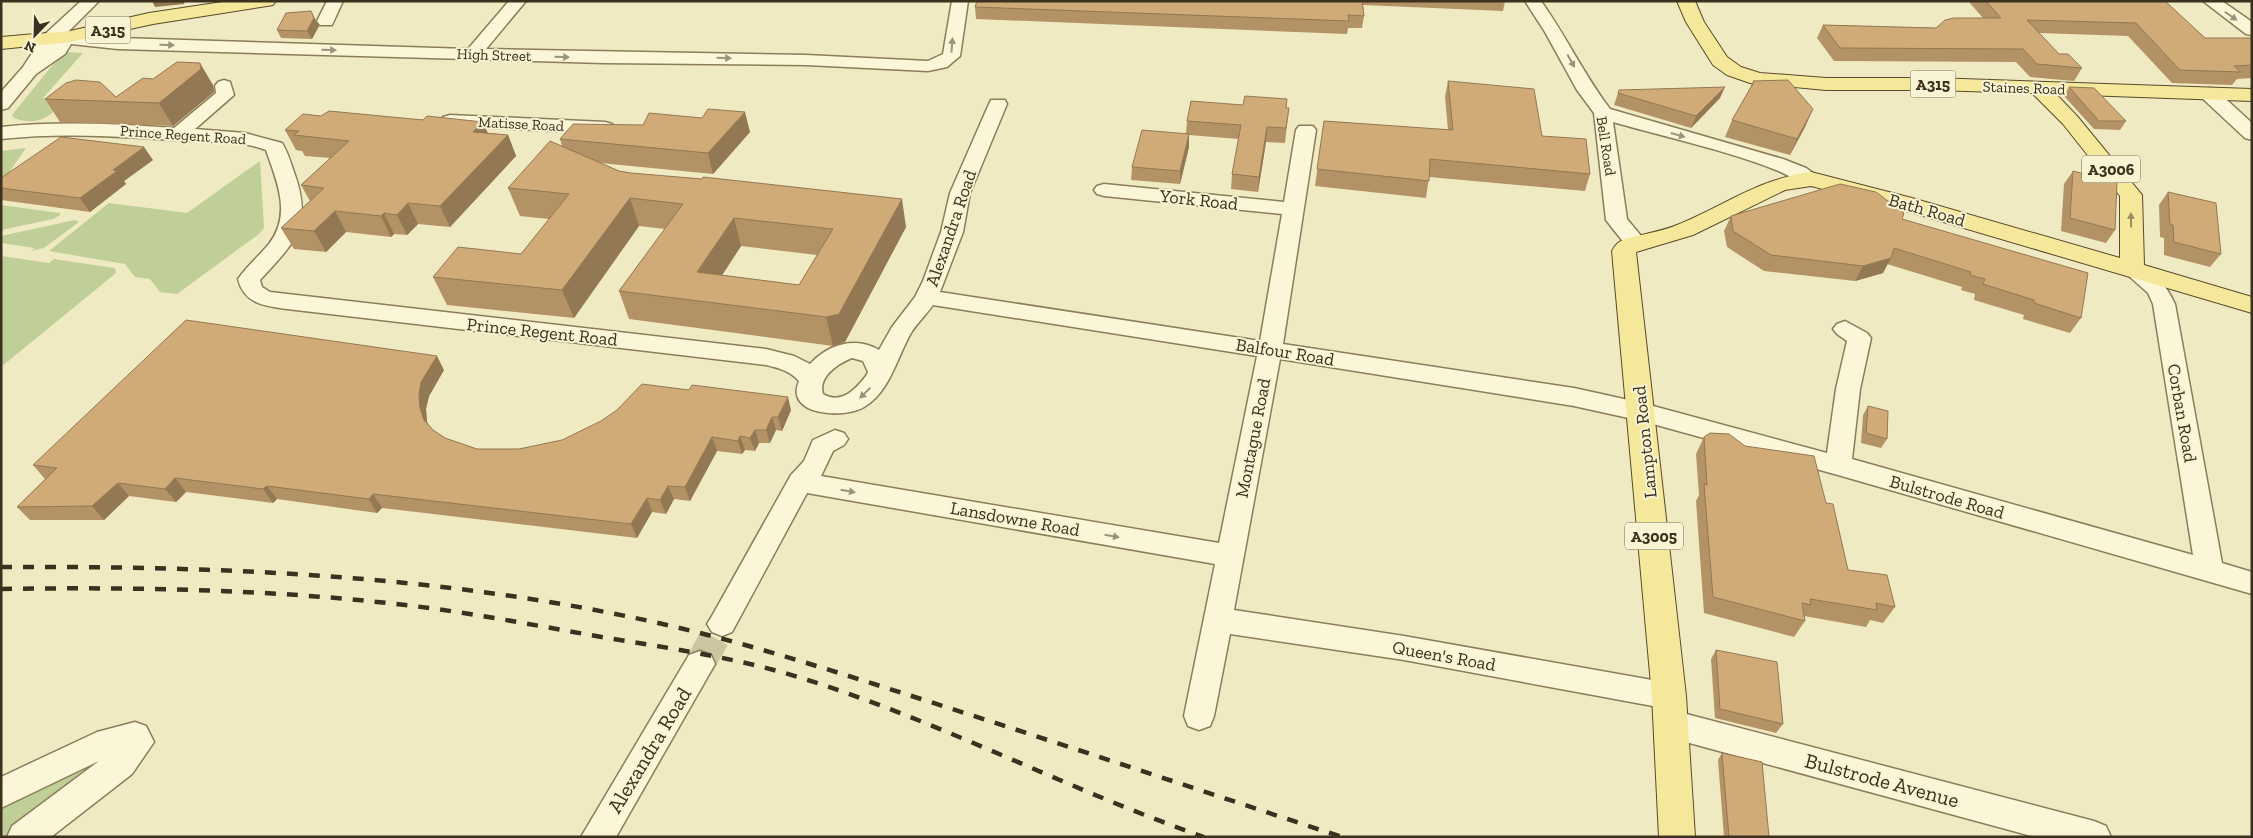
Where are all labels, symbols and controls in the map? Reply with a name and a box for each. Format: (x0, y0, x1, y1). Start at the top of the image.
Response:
north arrow (10, 10, 60, 60)
one-way arrow (2224, 11, 2238, 21)
road number: A315 (86, 16, 130, 44)
text: N (22, 36, 38, 56)
one-way arrow (949, 37, 957, 53)
one-way arrow (159, 41, 175, 49)
street label: High Street (456, 45, 532, 65)
one-way arrow (322, 46, 338, 54)
one-way arrow (554, 53, 570, 61)
one-way arrow (1567, 53, 1575, 68)
one-way arrow (717, 54, 733, 62)
road number: A315 (1910, 70, 1956, 98)
street label: Staines Road (1982, 78, 2066, 98)
street label: Matisse Road (478, 113, 565, 135)
street label: Bell Road (1592, 115, 1620, 178)
street label: Prince Regent Road (119, 122, 247, 148)
one-way arrow (1670, 132, 1685, 140)
road number: A3006 (2082, 156, 2140, 182)
street label: Alexandra Road (921, 167, 981, 289)
street label: York Road (1158, 185, 1239, 215)
street label: Bath Road (1886, 189, 1968, 231)
one-way arrow (2127, 212, 2135, 228)
street label: Prince Regent Road (465, 313, 619, 351)
street label: Balfour Road (1234, 333, 1336, 371)
street label: Corban Road (2162, 362, 2202, 464)
street label: Montague Road (1231, 376, 1275, 500)
street label: Lampton Road (1628, 385, 1662, 499)
one-way arrow (859, 387, 871, 399)
street label: Bulstrode Road (1887, 470, 2007, 524)
one-way arrow (841, 487, 857, 495)
street label: Lansdowne Road (949, 497, 1082, 541)
road number: A3005 (1625, 522, 1683, 550)
one-way arrow (1104, 532, 1120, 540)
street label: Queen's Road (1391, 636, 1497, 676)
street label: Alexandra Road (602, 682, 697, 817)
street label: Bulstrode Avenue (1802, 747, 1962, 813)

